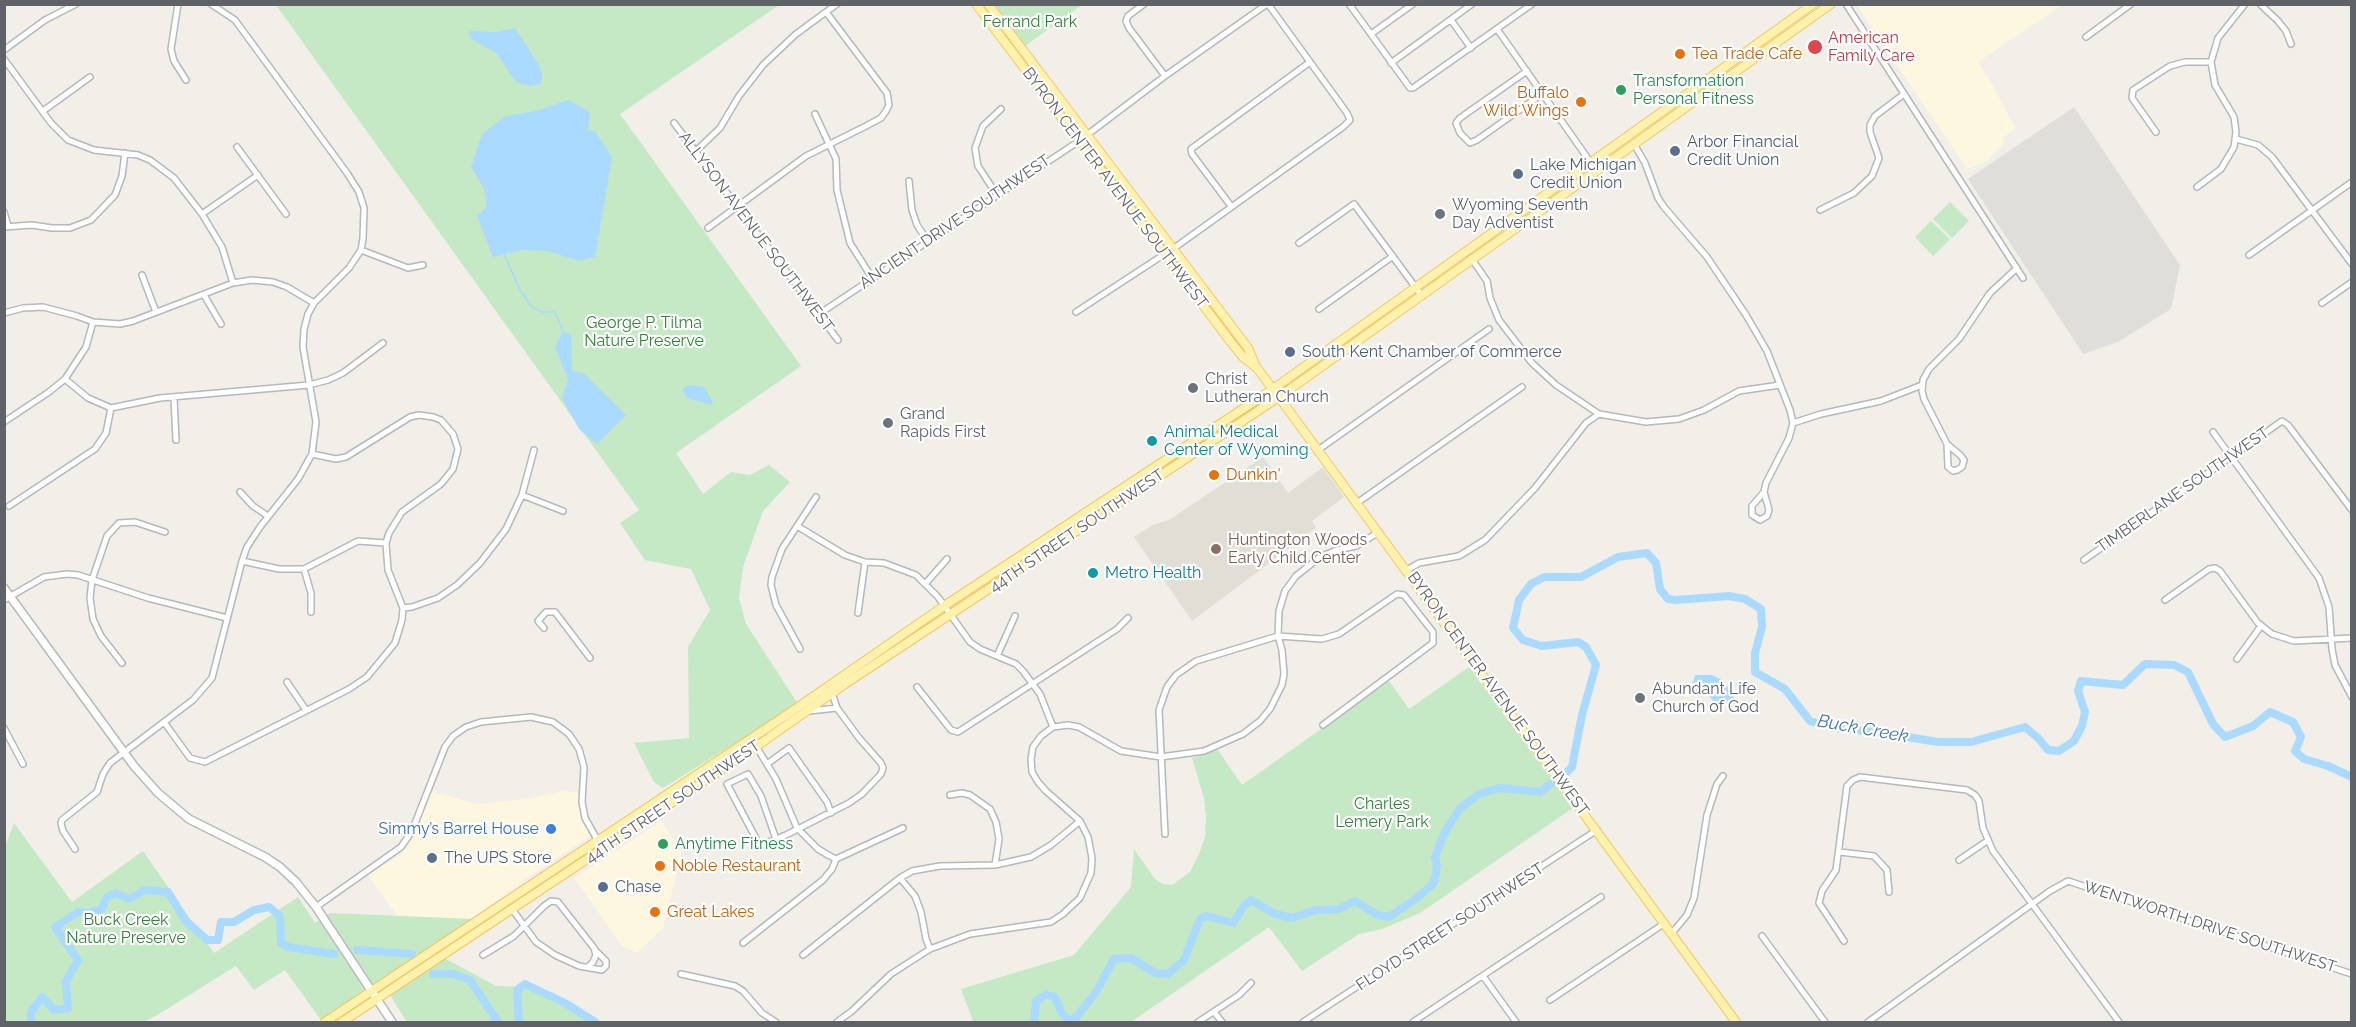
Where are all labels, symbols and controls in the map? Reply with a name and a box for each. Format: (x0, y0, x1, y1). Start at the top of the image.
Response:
park label: Ferrand Park (983, 12, 1077, 32)
place label: American Family Care (1828, 28, 1915, 66)
marker: American Family Care (1806, 38, 1824, 56)
place label: Tea Trade Cafe (1692, 44, 1802, 64)
marker: Tea Trade Cafe (1673, 47, 1687, 61)
street label: BYRON CENTER AVENUE SOUTHWEST (1018, 64, 1212, 312)
place label: Transformation Personal Fitness (1633, 71, 1754, 109)
place label: Buffalo Wild Wings (1483, 83, 1569, 121)
marker: Transformation Personal Fitness (1614, 83, 1628, 97)
marker: Buffalo Wild Wings (1574, 95, 1588, 109)
street label: ALLYSON AVENUE SOUTHWEST (674, 128, 838, 336)
place label: Arbor Financial Credit Union (1687, 132, 1798, 170)
marker: Arbor Financial Credit Union (1668, 144, 1682, 158)
street label: ANCIENT DRIVE SOUTHWEST (856, 151, 1054, 293)
place label: Lake Michigan Credit Union (1530, 155, 1637, 193)
marker: Lake Michigan Credit Union (1511, 167, 1525, 181)
place label: Wyoming Seventh Day Adventist (1452, 195, 1588, 233)
marker: Wyoming Seventh Day Adventist (1433, 207, 1447, 221)
park label: George P. Tilma Nature Preserve (584, 313, 704, 351)
place label: South Kent Chamber of Commerce (1302, 342, 1562, 362)
marker: South Kent Chamber of Commerce (1283, 345, 1297, 359)
place label: Christ Lutheran Church (1205, 369, 1329, 407)
marker: Christ Lutheran Church (1186, 381, 1200, 395)
place label: Grand Rapids First (900, 404, 986, 442)
marker: Grand Rapids First (881, 416, 895, 430)
place label: Animal Medical Center of Wyoming (1164, 422, 1309, 460)
street label: TIMBERLANE SOUTHWEST (2093, 423, 2273, 557)
marker: Animal Medical Center of Wyoming (1145, 434, 1159, 448)
street label: 44TH STREET SOUTHWEST (986, 465, 1168, 597)
place label: Dunkin' (1226, 465, 1281, 485)
marker: Dunkin' (1207, 468, 1221, 482)
place label: Huntington Woods Early Child Center (1228, 530, 1367, 568)
marker: Huntington Woods Early Child Center (1209, 542, 1223, 556)
place label: Metro Health (1105, 563, 1201, 583)
marker: Metro Health (1086, 566, 1100, 580)
street label: BYRON CENTER AVENUE SOUTHWEST (1403, 568, 1593, 820)
place label: Abundant Life Church of God (1652, 679, 1759, 717)
marker: Abundant Life Church of God (1633, 691, 1647, 705)
water label: Buck Creek (1816, 710, 1910, 748)
street label: 44TH STREET SOUTHWEST (582, 736, 764, 868)
park label: Charles Lemery Park (1335, 794, 1429, 832)
place label: Simmy’s Barrel House (379, 819, 539, 839)
marker: Simmy’s Barrel House (544, 822, 558, 836)
place label: Anytime Fitness (675, 834, 793, 854)
marker: Anytime Fitness (656, 837, 670, 851)
place label: The UPS Store (444, 848, 551, 868)
marker: The UPS Store (425, 851, 439, 865)
place label: Noble Restaurant (672, 856, 801, 876)
marker: Noble Restaurant (653, 859, 667, 873)
street label: FLOYD STREET SOUTHWEST (1353, 859, 1547, 995)
place label: Chase (615, 877, 661, 897)
street label: WENTWORTH DRIVE SOUTHWEST (2081, 877, 2339, 977)
marker: Chase (596, 880, 610, 894)
place label: Great Lakes (667, 902, 755, 922)
marker: Great Lakes (648, 905, 662, 919)
park label: Buck Creek Nature Preserve (66, 910, 186, 948)

